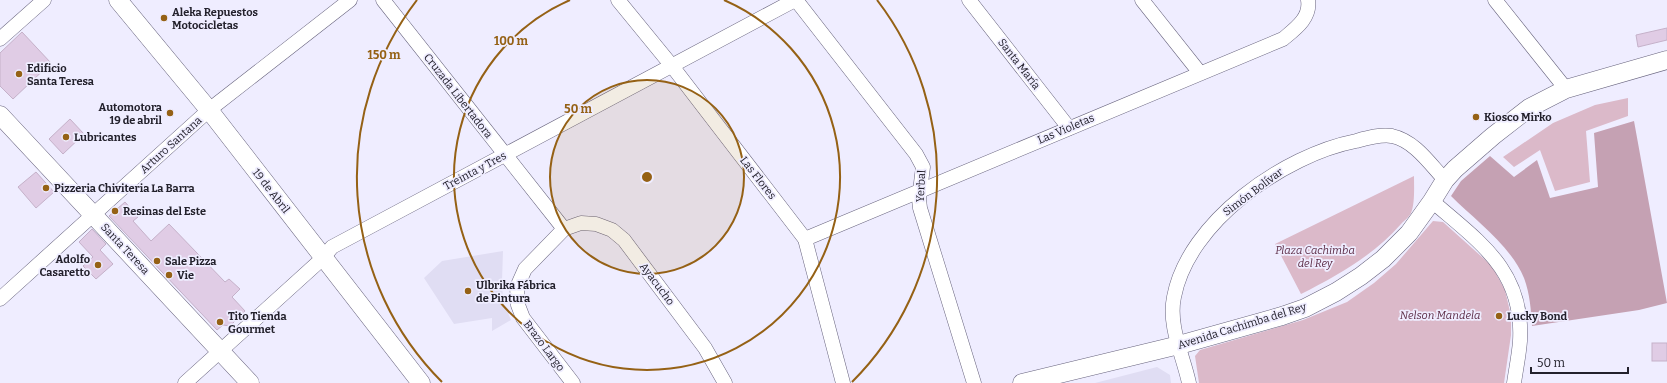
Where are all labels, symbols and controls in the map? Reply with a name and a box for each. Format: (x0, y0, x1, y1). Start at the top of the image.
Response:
place label: Aleka Repuestos Motocicletas (172, 6, 259, 32)
marker: Aleka Repuestos Motocicletas (159, 13, 169, 23)
text: 100 m (494, 34, 529, 48)
street label: Santa María (995, 36, 1043, 92)
text: 150 m (368, 48, 401, 62)
street label: Cruzada Libertadora (421, 51, 495, 141)
place label: Edificio Santa Teresa (27, 62, 95, 88)
marker: Edificio Santa Teresa (14, 69, 24, 79)
place label: Automotora 19 de abril (99, 101, 163, 127)
text: 50 m (564, 102, 592, 116)
marker: Automotora 19 de abril (165, 108, 175, 118)
street label: Las Violetas (1036, 111, 1096, 147)
place label: Kiosco Mirko (1484, 111, 1552, 124)
marker: Kiosco Mirko (1471, 112, 1481, 122)
street label: Arturo Santana (137, 114, 205, 176)
place label: Lubricantes (74, 131, 137, 144)
marker: Lubricantes (61, 132, 71, 142)
street label: Treinta y Tres (441, 149, 509, 193)
street label: Las Flores (737, 154, 779, 202)
street label: Simón Bolívar (1221, 165, 1286, 219)
street label: 19 de Abril (250, 166, 292, 216)
street label: Yerbal (914, 169, 928, 203)
centre of rings (640, 170, 654, 184)
place label: Pizzeria Chiviteria La Barra (54, 182, 196, 195)
marker: Pizzeria Chiviteria La Barra (41, 183, 51, 193)
place label: Resinas del Este (123, 205, 206, 218)
marker: Resinas del Este (110, 206, 120, 216)
street label: Santa Teresa (98, 221, 152, 277)
park label: Plaza Cachimba del Rey (1275, 244, 1355, 270)
place label: Adolfo Casaretto (40, 253, 90, 279)
place label: Sale Pizza (165, 255, 217, 268)
marker: Sale Pizza (152, 256, 162, 266)
marker: Adolfo Casaretto (93, 260, 103, 270)
street label: Ayacucho (637, 260, 677, 308)
place label: Vie (177, 269, 194, 282)
marker: Vie (164, 270, 174, 280)
place label: Ulbrika Fábrica de Pintura (476, 279, 557, 305)
marker: Ulbrika Fábrica de Pintura (463, 286, 473, 296)
street label: Avenida Cachimba del Rey (1176, 300, 1308, 352)
park label: Nelson Mandela (1400, 309, 1480, 322)
place label: Tito Tienda Gourmet (228, 310, 287, 336)
place label: Lucky Bond (1507, 310, 1568, 323)
marker: Lucky Bond (1494, 311, 1504, 321)
marker: Tito Tienda Gourmet (215, 317, 225, 327)
street label: Brazo Largo (521, 318, 567, 374)
scale bar (1531, 349, 1628, 375)
text: 50 m (1537, 356, 1566, 370)

